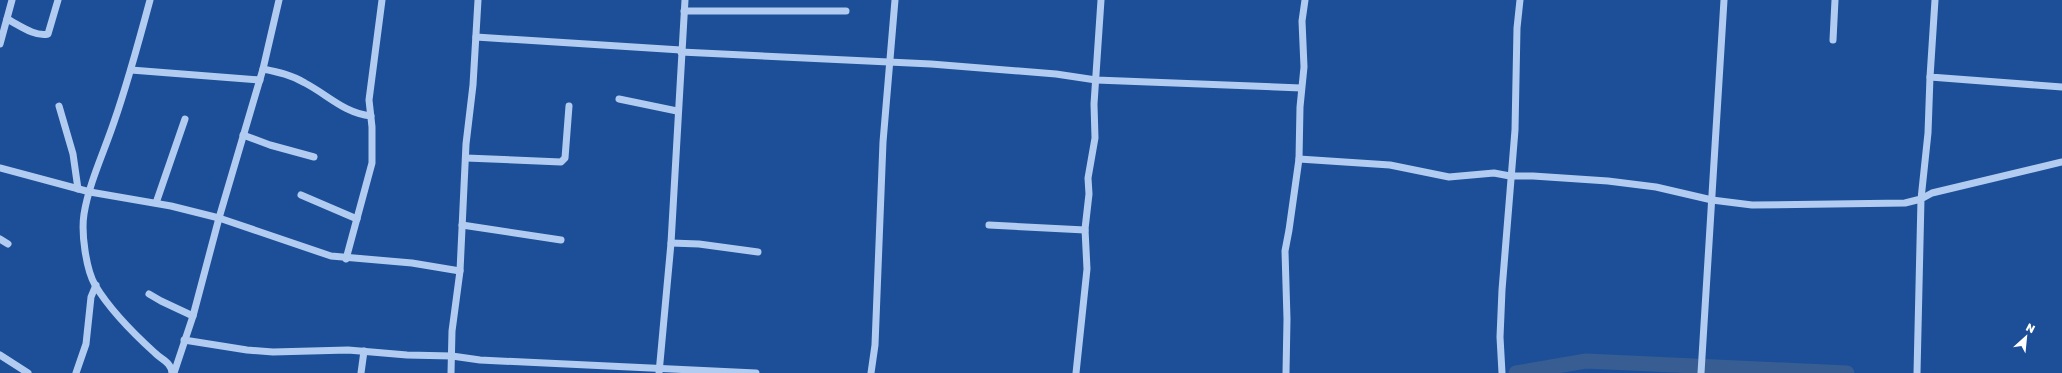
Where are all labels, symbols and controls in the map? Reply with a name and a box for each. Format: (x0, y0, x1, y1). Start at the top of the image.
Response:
north arrow (2006, 317, 2046, 357)
text: N (2024, 320, 2037, 335)

